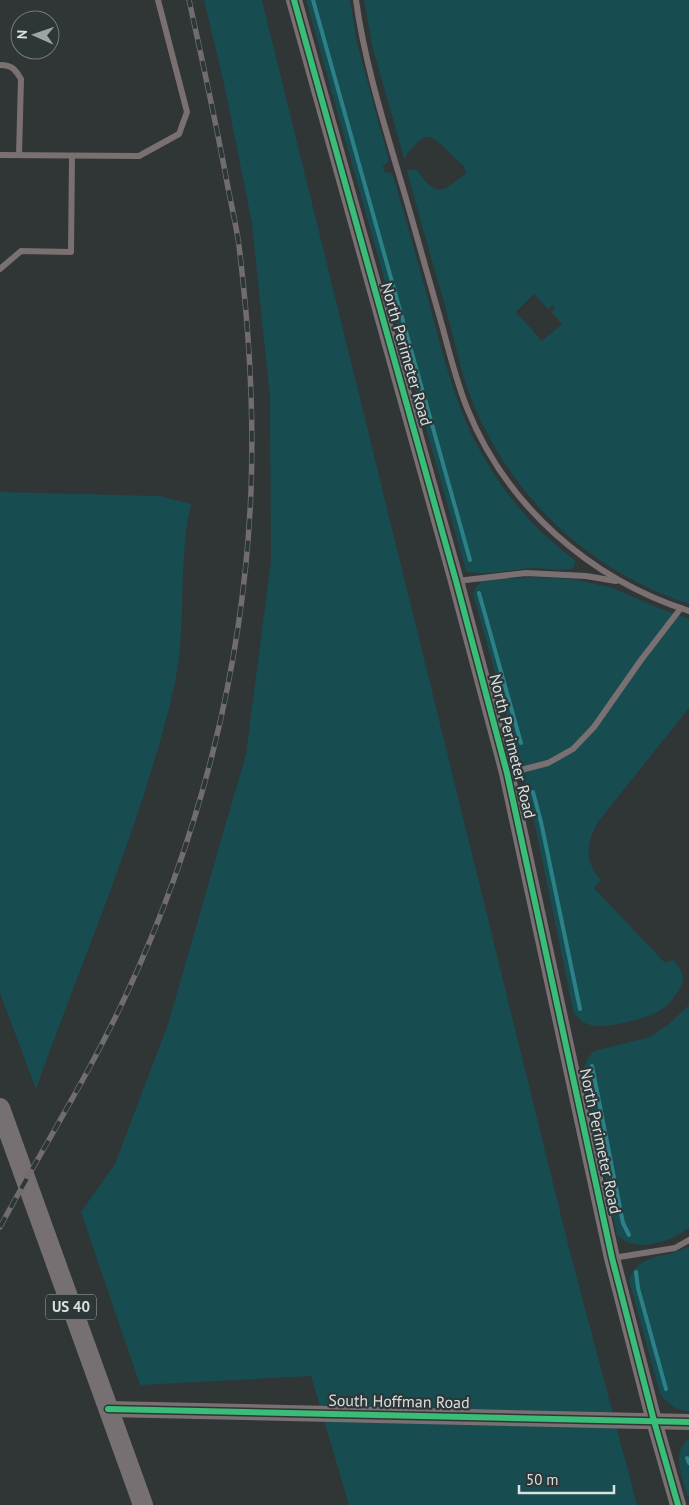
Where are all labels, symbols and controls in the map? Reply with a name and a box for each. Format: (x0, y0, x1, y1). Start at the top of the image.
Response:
north arrow (10, 10, 60, 60)
text: N (13, 30, 31, 39)
street label: North Perimeter Road (377, 280, 437, 428)
street label: North Perimeter Road (485, 672, 541, 820)
street label: North Perimeter Road (576, 1067, 626, 1215)
road number: US 40 (46, 1294, 96, 1320)
street label: South Hoffman Road (328, 1390, 470, 1412)
scale bar (519, 1462, 614, 1494)
text: 50 m (526, 1470, 559, 1489)

